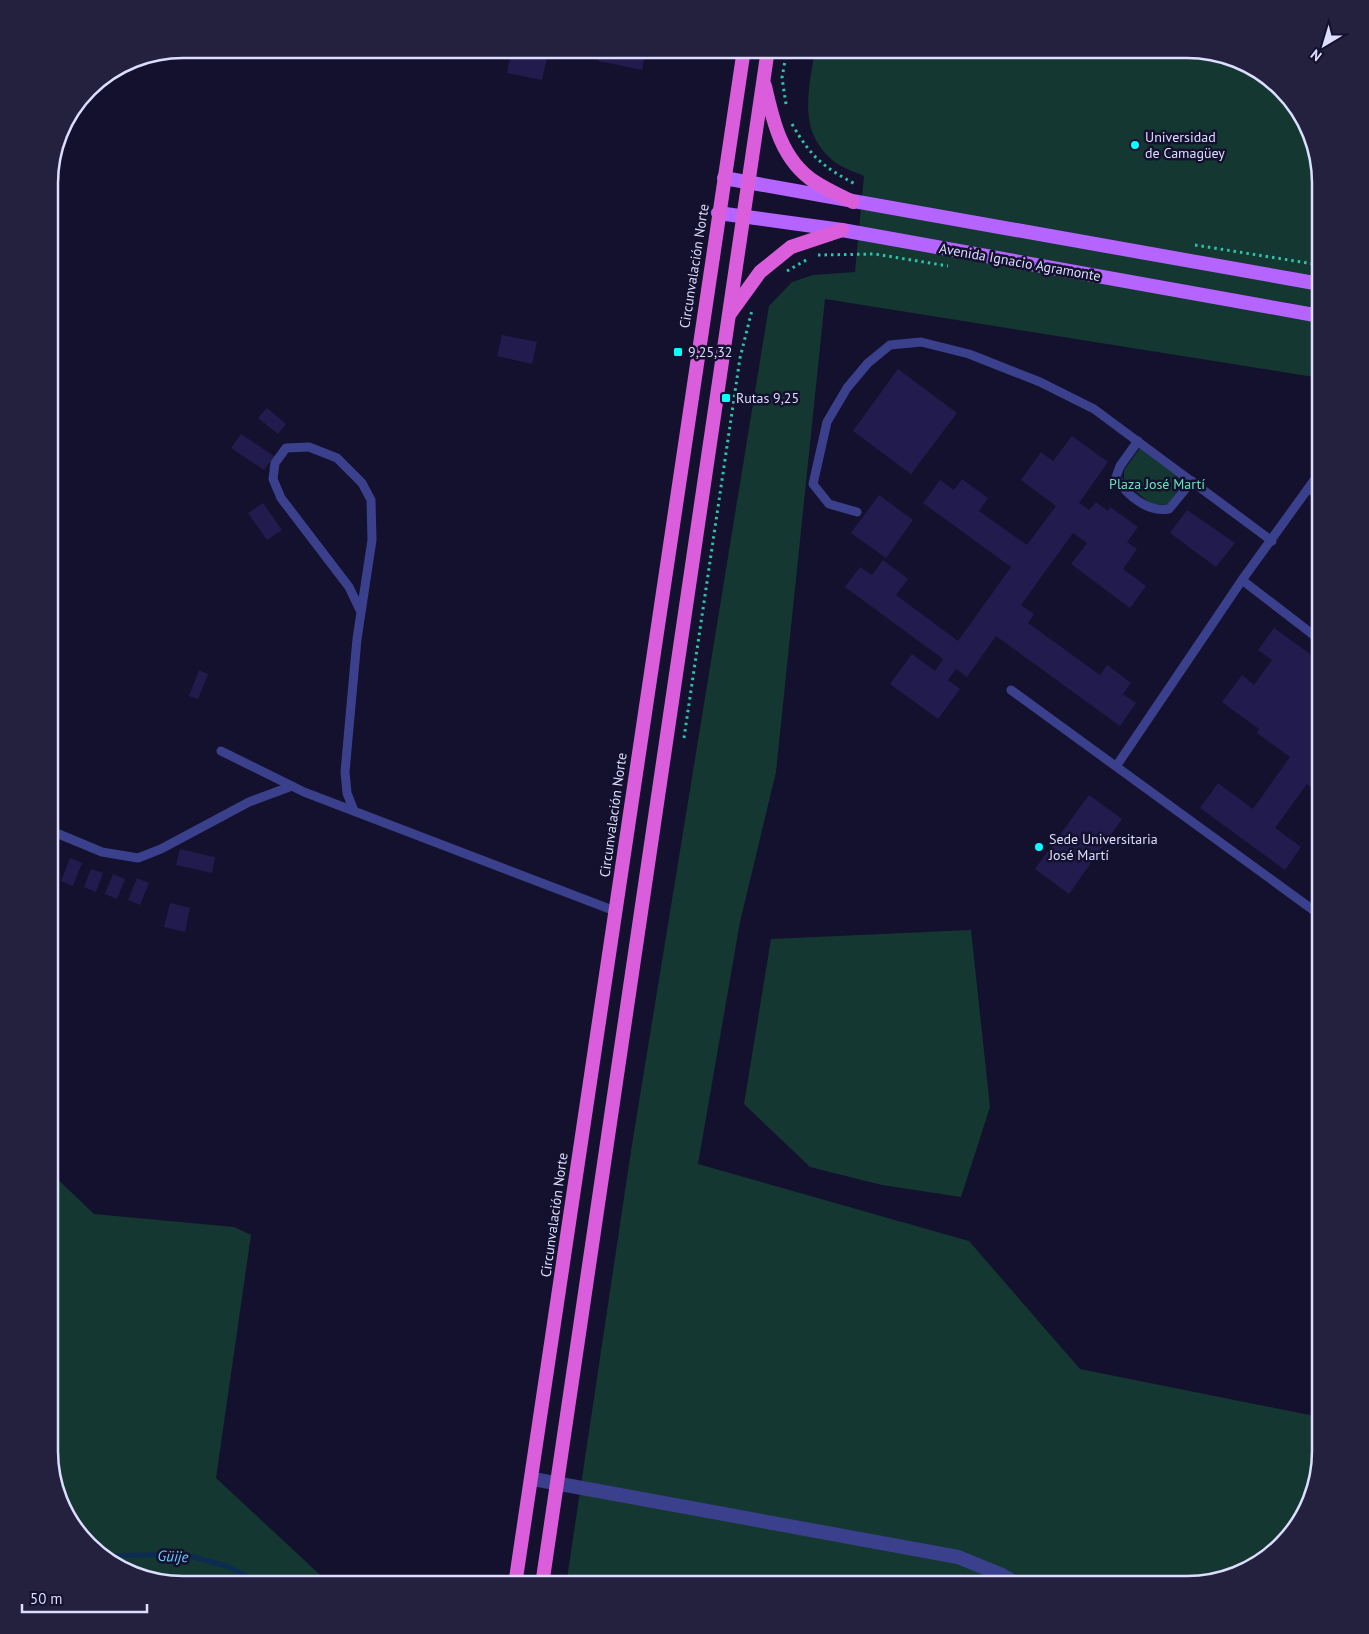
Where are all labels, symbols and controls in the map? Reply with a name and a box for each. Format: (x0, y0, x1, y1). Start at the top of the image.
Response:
north arrow (1299, 20, 1349, 70)
text: N (1307, 45, 1325, 65)
place label: Universidad de Camagüey (1145, 128, 1225, 162)
marker: Universidad de Camagüey (1129, 139, 1141, 151)
street label: Circunvalación Norte (675, 203, 713, 329)
street label: Avenida Ignacio Agramonte (938, 239, 1102, 285)
place label: 9,25,32 (688, 343, 732, 361)
marker: 9,25,32 (672, 346, 684, 358)
place label: Rutas 9,25 (736, 389, 799, 407)
marker: Rutas 9,25 (720, 392, 732, 404)
park label: Plaza José Martí (1109, 475, 1205, 493)
street label: Circunvalación Norte (595, 752, 631, 878)
place label: Sede Universitaria José Martí (1048, 830, 1158, 864)
marker: Sede Universitaria José Martí (1033, 841, 1045, 853)
street label: Circunvalación Norte (536, 1152, 572, 1278)
water label: Güije (157, 1546, 189, 1566)
scale bar (22, 1582, 148, 1614)
text: 50 m (30, 1589, 63, 1608)

